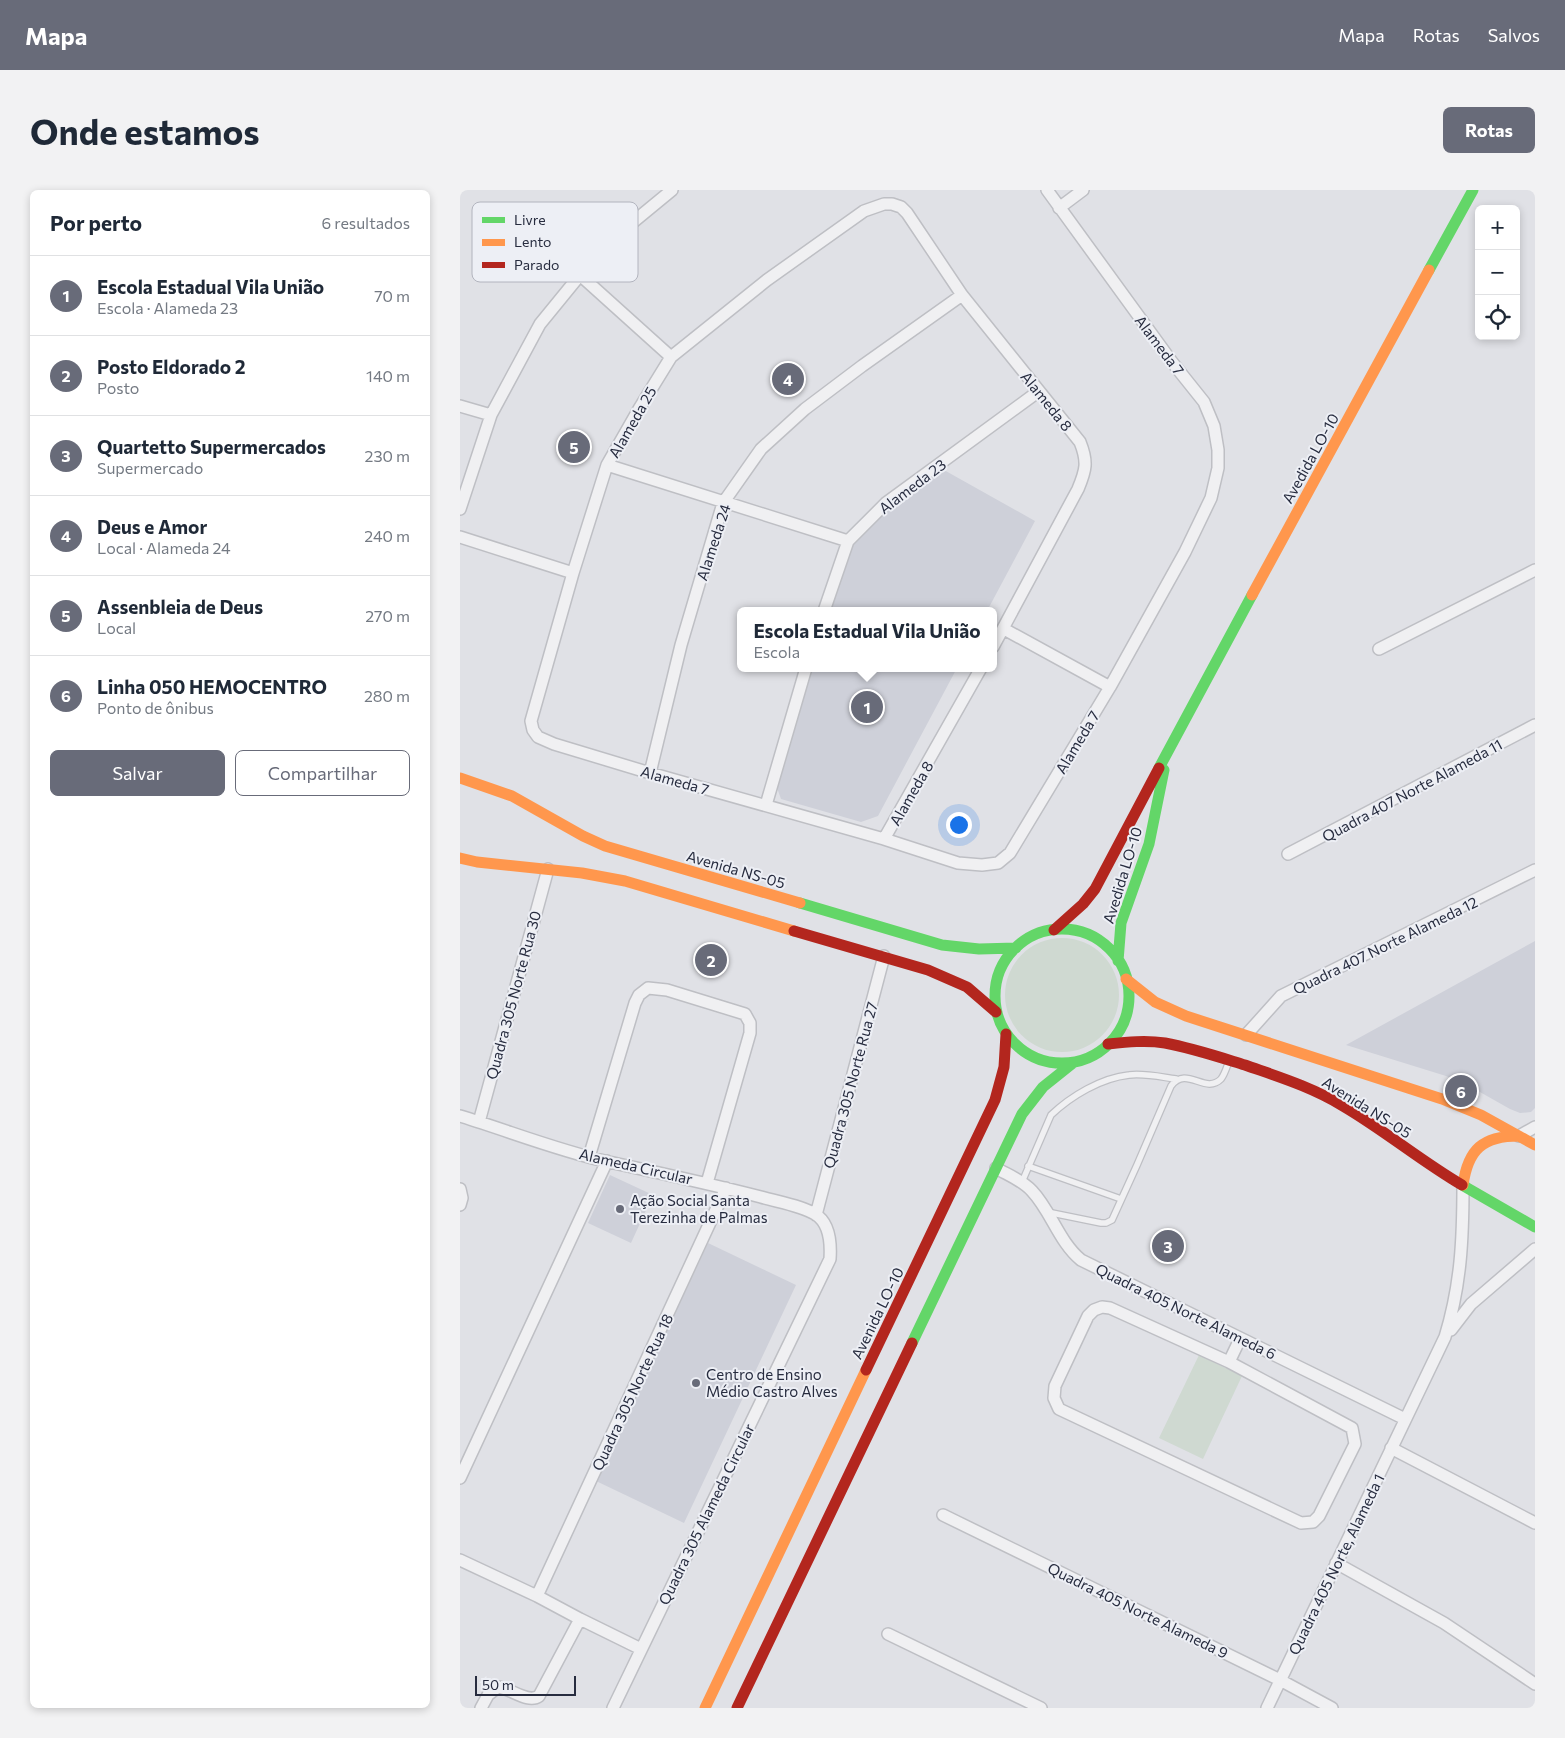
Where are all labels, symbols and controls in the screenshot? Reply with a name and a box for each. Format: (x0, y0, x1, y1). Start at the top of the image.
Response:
text: Mapa (25, 21, 87, 50)
text: Mapa (1338, 24, 1385, 46)
text: Rotas (1413, 24, 1460, 46)
text: Salvos (1488, 24, 1540, 46)
button: Rotas (1443, 107, 1535, 153)
text: Onde estamos (30, 109, 260, 152)
legend (472, 202, 638, 282)
map controls (1475, 205, 1520, 340)
button: + (1475, 205, 1520, 250)
text: Por perto (50, 210, 142, 235)
text: Livre (514, 211, 546, 228)
text: 6 resultados (322, 213, 410, 232)
text: Lento (514, 233, 551, 250)
button: − (1475, 250, 1520, 295)
text: Parado (514, 256, 559, 273)
text: Escola Estadual Vila União (97, 275, 324, 298)
text: 1 (62, 286, 70, 305)
text: 70 m (374, 286, 410, 305)
button: locate (1475, 295, 1520, 340)
text: Escola · Alameda 23 (97, 298, 238, 317)
street label: Alameda 7 (1132, 312, 1188, 379)
text: Posto Eldorado 2 (97, 355, 245, 378)
pin: 4 (772, 360, 804, 398)
text: 2 (61, 366, 71, 385)
text: 140 m (366, 366, 410, 385)
street label: Alameda 8 (1018, 368, 1076, 434)
text: Posto (97, 378, 139, 397)
street label: Alameda 25 (604, 383, 660, 461)
street label: Avedida LO-10 (1278, 410, 1342, 506)
pin: 5 (558, 428, 590, 466)
text: Quartetto Supermercados (97, 435, 326, 458)
text: 3 (61, 446, 71, 465)
text: 230 m (365, 446, 410, 465)
street label: Alameda 23 (875, 455, 949, 517)
text: Supermercado (97, 458, 203, 477)
street label: Alameda 24 (692, 501, 734, 583)
text: Deus e Amor (97, 515, 207, 538)
text: 4 (61, 526, 71, 545)
text: 240 m (364, 526, 410, 545)
text: Local · Alameda 24 (97, 538, 231, 557)
text: Assenbleia de Deus (97, 595, 263, 618)
text: 5 (61, 606, 71, 625)
text: 270 m (365, 606, 410, 625)
popup (737, 607, 997, 672)
text: Local (97, 618, 136, 637)
text: Escola Estadual Vila União (753, 619, 981, 642)
text: Escola (753, 642, 800, 661)
text: Linha 050 HEMOCENTRO (97, 675, 327, 698)
text: 6 (61, 686, 71, 705)
text: 280 m (364, 686, 410, 705)
pin: 1 (851, 688, 883, 726)
text: Ponto de ônibus (97, 698, 214, 717)
street label: Alameda 7 (1051, 707, 1103, 777)
street label: Quadra 407 Norte Alameda 11 (1319, 735, 1505, 845)
button: Salvar (50, 750, 225, 796)
button: Compartilhar (235, 750, 410, 796)
street label: Alameda 8 (885, 758, 937, 828)
street label: Alameda 7 (639, 762, 711, 798)
your location (946, 812, 972, 838)
street label: Avedida LO-10 (1099, 824, 1145, 926)
street label: Avenida NS-05 (685, 846, 787, 892)
street label: Quadra 407 Norte Alameda 12 (1290, 892, 1480, 998)
street label: Quadra 305 Norte Rua 30 (482, 909, 544, 1081)
pin: 2 (695, 941, 727, 979)
street label: Quadra 305 Norte Rua 27 (819, 1000, 881, 1170)
street label: Avenida NS-05 (1319, 1072, 1415, 1142)
pin: 6 (1445, 1072, 1477, 1110)
street label: Alameda Circular (578, 1144, 694, 1188)
place label: Ação Social Santa Terezinha de Palmas (630, 1191, 768, 1226)
marker: Ação Social Santa Terezinha de Palmas (614, 1203, 626, 1215)
pin: 3 (1152, 1227, 1184, 1265)
street label: Quadra 405 Norte Alameda 6 (1093, 1259, 1279, 1363)
street label: Avenida LO-10 (847, 1264, 907, 1362)
street label: Quadra 305 Norte Rua 18 (588, 1311, 676, 1473)
place label: Centro de Ensino Médio Castro Alves (706, 1365, 838, 1400)
marker: Centro de Ensino Médio Castro Alves (690, 1377, 702, 1389)
street label: Quadra 305 Alameda Circular (654, 1421, 758, 1607)
street label: Quadra 405 Norte, Alameda 1 (1284, 1471, 1388, 1657)
street label: Quadra 405 Norte Alameda 9 (1045, 1558, 1231, 1662)
scale bar (475, 1673, 576, 1696)
text: 50 m (482, 1676, 514, 1693)

